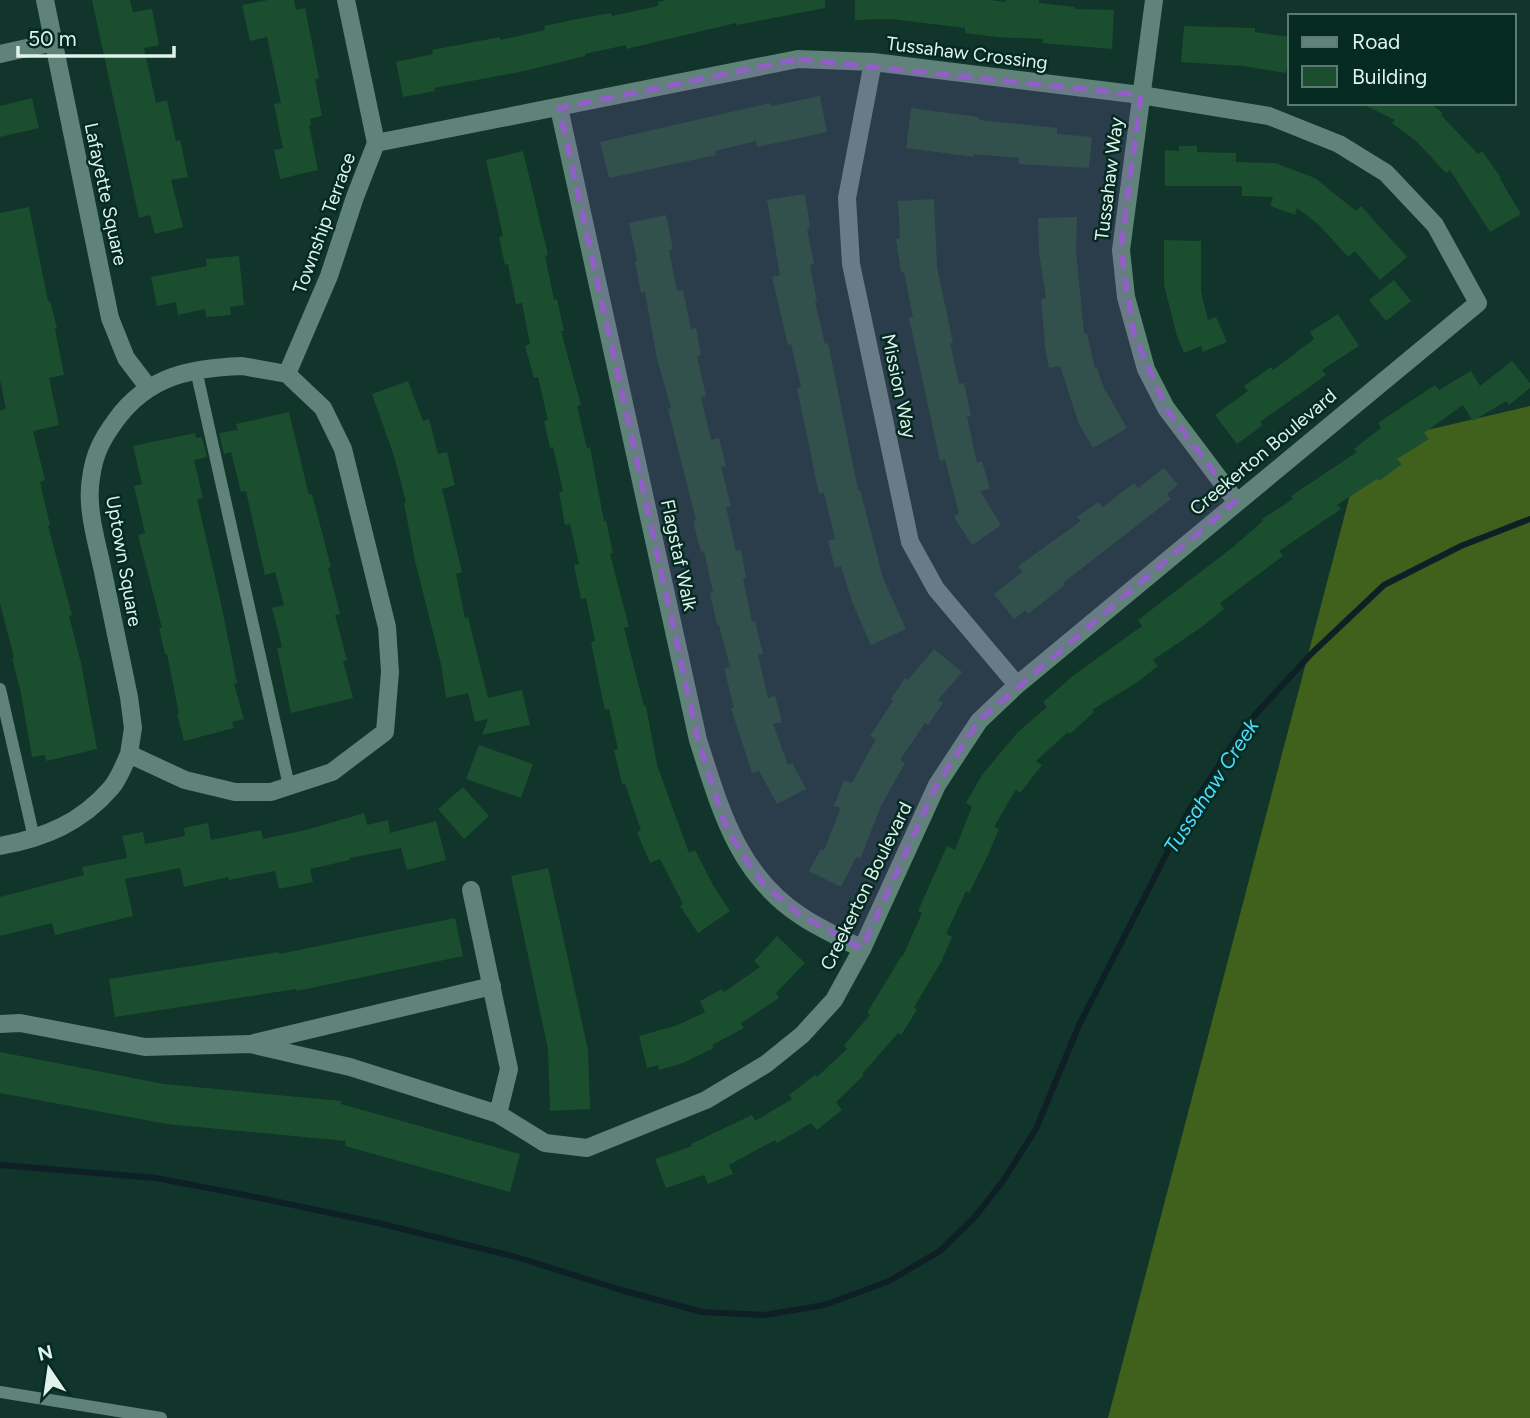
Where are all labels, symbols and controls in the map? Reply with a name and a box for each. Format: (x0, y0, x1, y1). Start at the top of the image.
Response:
scale bar (18, 14, 173, 58)
legend (1288, 14, 1516, 105)
text: 50 m (28, 26, 77, 51)
text: Road (1352, 29, 1400, 54)
street label: Tussahaw Crossing (885, 32, 1049, 74)
text: Building (1352, 64, 1427, 89)
street label: Tussahaw Way (1090, 116, 1128, 242)
street label: Lafayette Square (80, 121, 132, 267)
street label: Township Terrace (288, 149, 360, 297)
street label: Mission Way (877, 332, 921, 440)
street label: Creekerton Boulevard (1185, 384, 1341, 520)
street label: Uptown Square (101, 494, 147, 628)
street label: Flagstaf Walk (656, 497, 702, 614)
water label: Tussahaw Creek (1158, 713, 1264, 858)
street label: Creekerton Boulevard (815, 798, 917, 974)
north arrow (14, 1334, 84, 1404)
text: N (36, 1340, 55, 1366)

